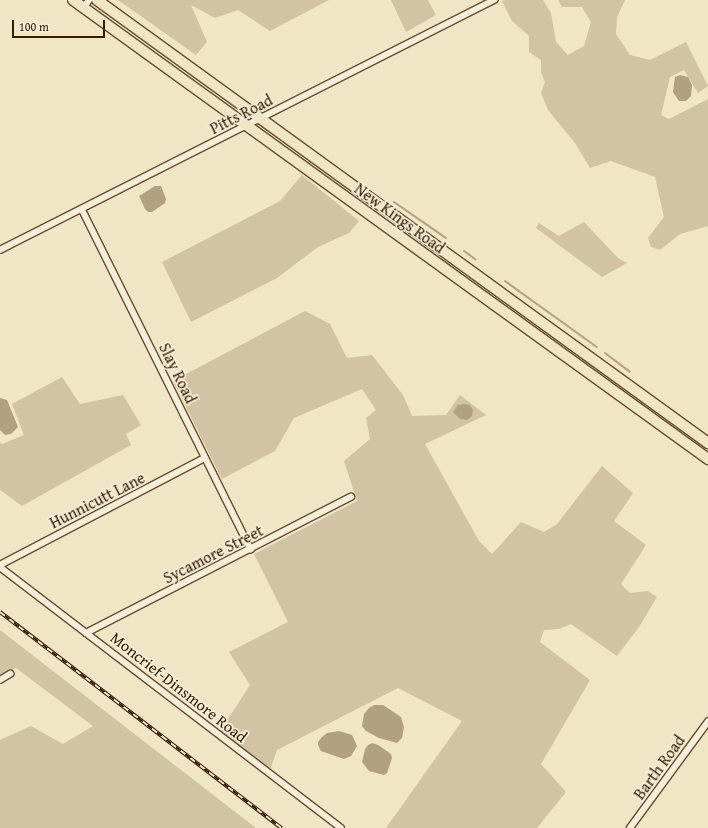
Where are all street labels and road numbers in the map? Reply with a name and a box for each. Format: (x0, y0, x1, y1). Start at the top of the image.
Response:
street label: Pitts Road (206, 90, 276, 138)
street label: New Kings Road (351, 179, 449, 257)
street label: Slay Road (155, 340, 201, 406)
street label: Hunnicutt Lane (46, 468, 148, 532)
street label: Sycamore Street (160, 521, 266, 587)
street label: Moncrief-Dinsmore Road (107, 628, 251, 746)
street label: Barth Road (629, 731, 689, 803)

